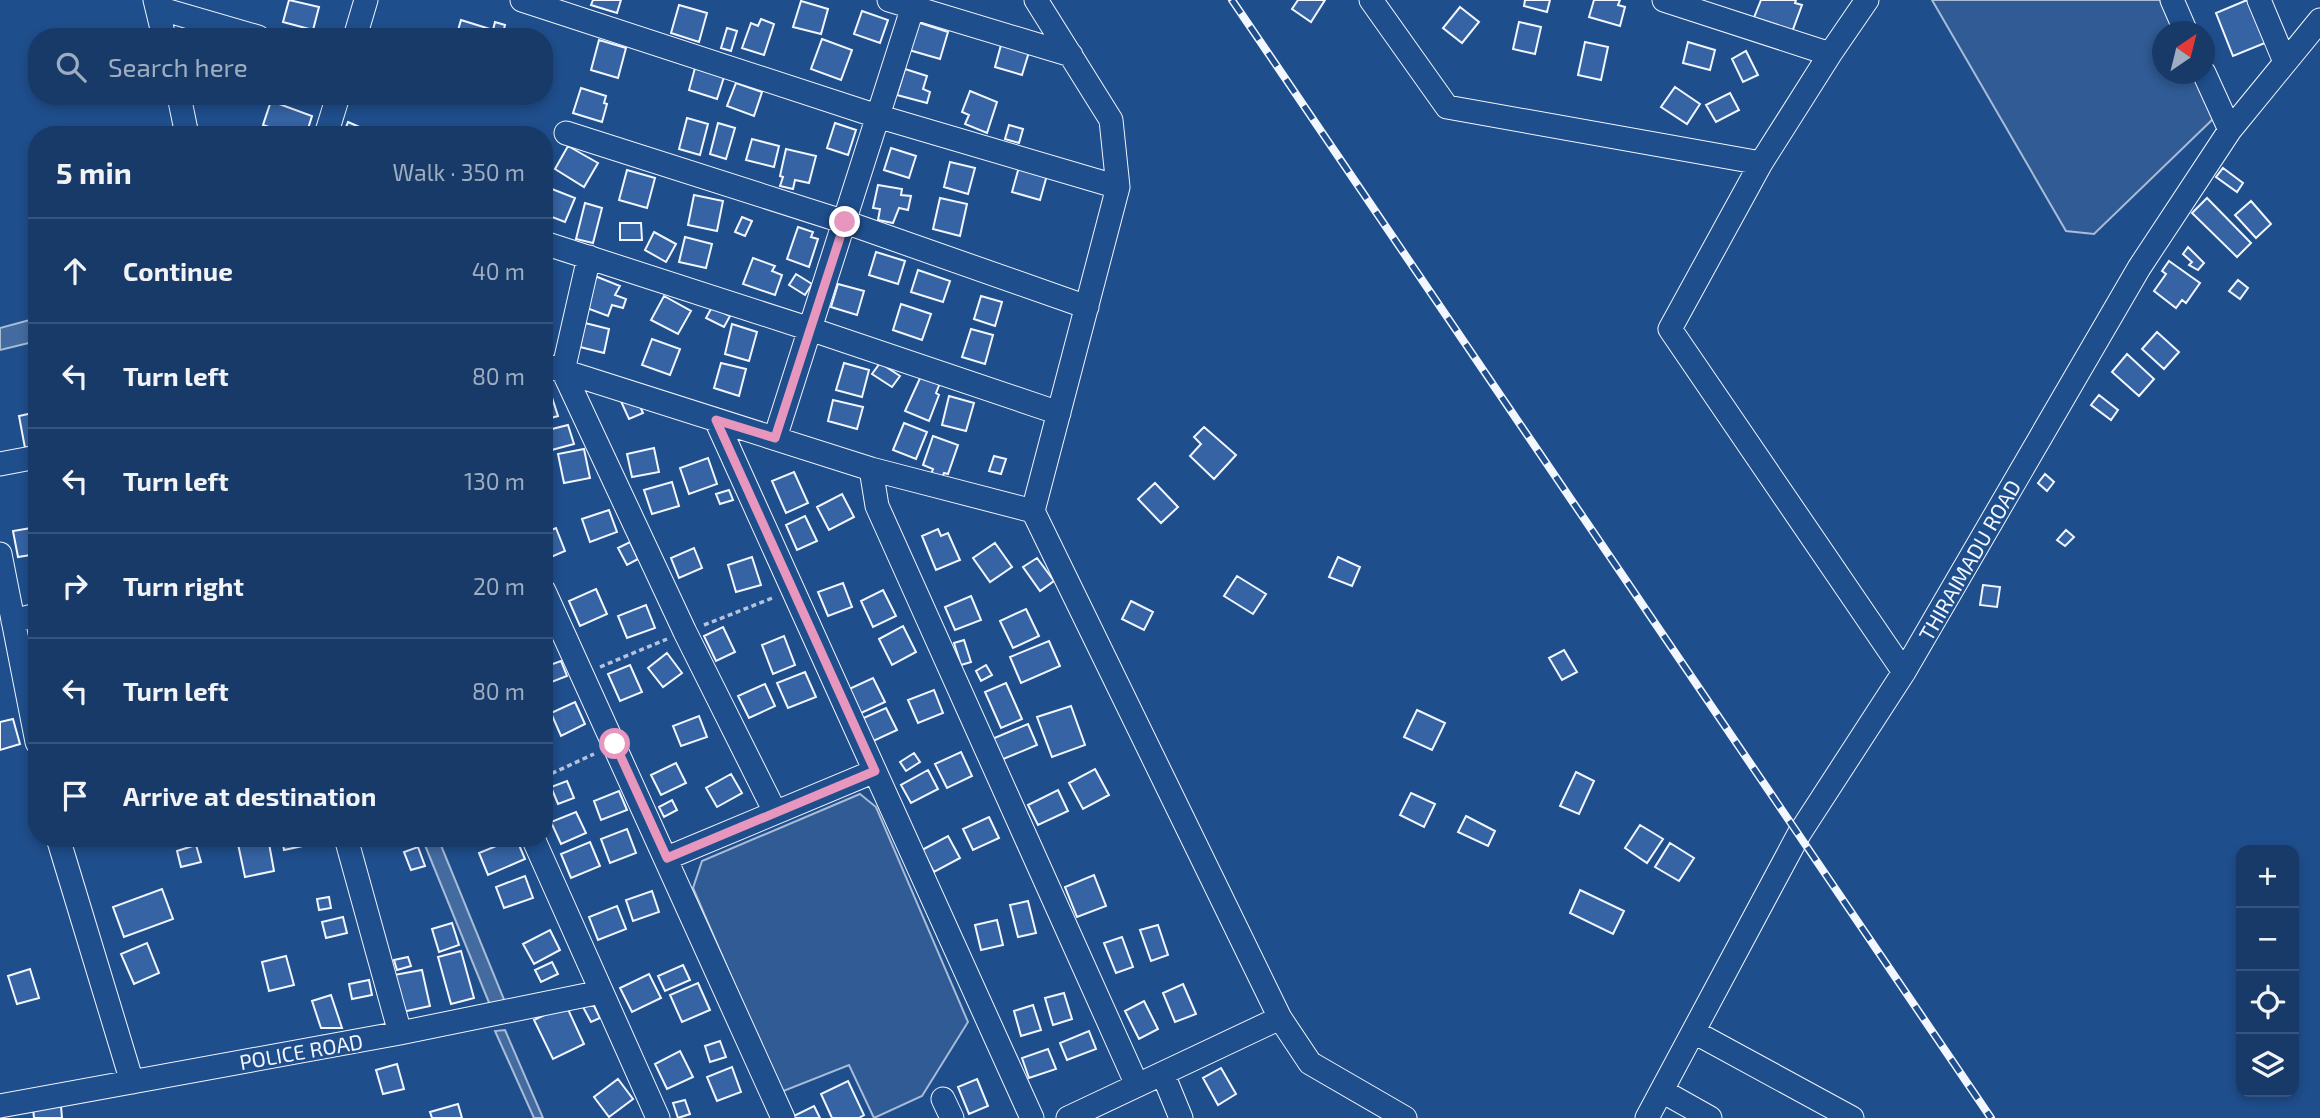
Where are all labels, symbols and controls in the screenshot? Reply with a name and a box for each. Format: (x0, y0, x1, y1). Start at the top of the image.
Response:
north arrow (2152, 21, 2215, 84)
search box (28, 28, 553, 105)
icon: search (52, 48, 90, 86)
text: Search here (108, 51, 248, 82)
text: 5 min (56, 154, 132, 190)
text: Walk · 350 m (393, 158, 525, 186)
route end (829, 206, 860, 237)
icon: ahead (56, 252, 94, 290)
text: Continue (123, 255, 233, 286)
text: 40 m (472, 257, 525, 285)
icon: left (56, 357, 94, 395)
text: Turn left (123, 360, 229, 391)
text: 80 m (472, 362, 525, 390)
icon: left (56, 462, 94, 500)
text: Turn left (123, 465, 229, 496)
text: 130 m (464, 467, 525, 495)
street label: THIRAIMADU ROAD (1913, 475, 2025, 645)
icon: right (56, 567, 94, 605)
text: Turn right (123, 570, 244, 601)
text: 20 m (473, 572, 525, 600)
icon: left (56, 672, 94, 710)
text: Turn left (123, 675, 229, 706)
text: 80 m (472, 677, 525, 705)
route start (599, 728, 630, 759)
icon: arrive (56, 777, 94, 815)
text: Arrive at destination (123, 780, 376, 811)
map controls (2236, 845, 2299, 1097)
button: + (2236, 845, 2299, 908)
button: − (2236, 908, 2299, 971)
button: locate (2236, 971, 2299, 1034)
street label: POLICE ROAD (237, 1028, 365, 1074)
button: layers (2236, 1034, 2299, 1097)

